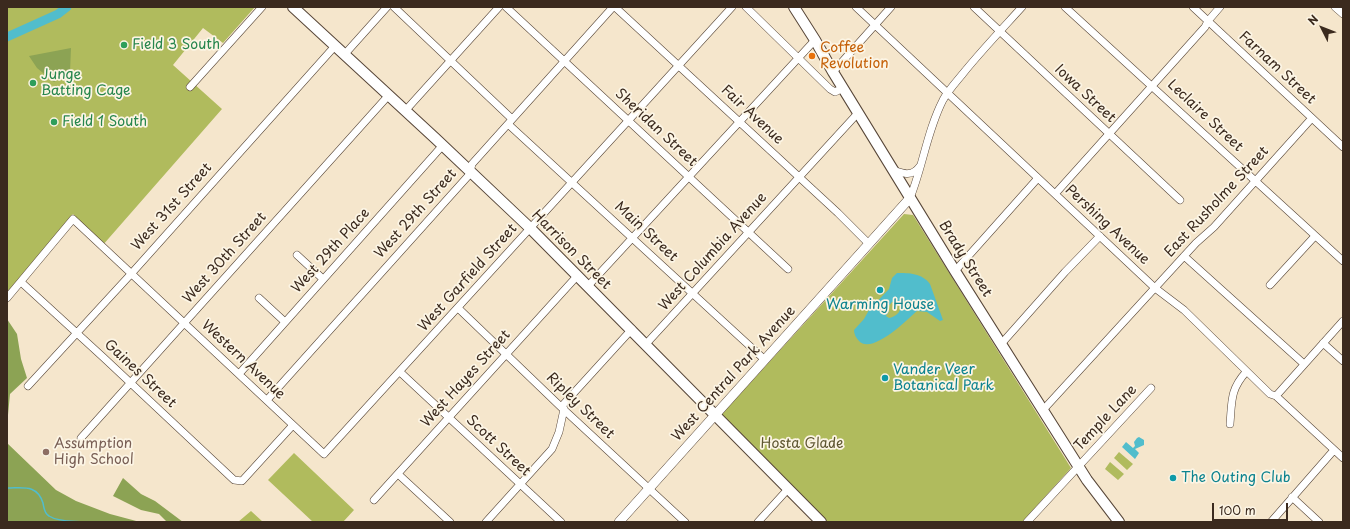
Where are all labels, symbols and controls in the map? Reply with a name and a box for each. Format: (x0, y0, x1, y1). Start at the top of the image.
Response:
north arrow (1302, 8, 1342, 48)
text: N (1303, 11, 1322, 29)
street label: Farnam Street (1235, 28, 1319, 108)
place label: Field 3 South (132, 37, 220, 53)
marker: Field 3 South (119, 40, 129, 50)
place label: Coffee Revolution (820, 40, 889, 72)
marker: Coffee Revolution (807, 51, 817, 61)
street label: Iowa Street (1051, 61, 1119, 127)
place label: Junge Batting Cage (41, 67, 131, 100)
street label: Leclaire Street (1164, 77, 1246, 155)
marker: Junge Batting Cage (28, 78, 38, 88)
street label: Fair Avenue (717, 82, 787, 148)
street label: Sheridan Street (611, 86, 701, 170)
place label: Field 1 South (62, 114, 147, 130)
marker: Field 1 South (49, 117, 59, 127)
street label: East Rusholme Street (1161, 143, 1273, 261)
street label: West 31st Street (128, 160, 216, 254)
street label: West 29th Street (371, 166, 461, 262)
street label: Pershing Avenue (1061, 182, 1153, 268)
street label: West Columbia Avenue (656, 190, 770, 314)
street label: Main Street (611, 199, 681, 265)
street label: West 29th Place (288, 205, 374, 297)
street label: Harrison Street (528, 207, 614, 293)
street label: West 30th Street (180, 209, 270, 307)
street label: Brady Street (935, 218, 995, 300)
street label: West Garfield Street (415, 221, 521, 335)
marker: Warming House (875, 285, 885, 295)
place label: Warming House (826, 297, 934, 313)
street label: West Central Park Avenue (669, 303, 799, 445)
street label: Western Avenue (198, 317, 288, 403)
street label: West Hayes Street (418, 327, 514, 431)
street label: Gaines Street (100, 336, 180, 412)
place label: Vander Veer Botanical Park (893, 362, 994, 394)
street label: Ripley Street (542, 369, 618, 443)
marker: Vander Veer Botanical Park (880, 373, 890, 383)
street label: Temple Lane (1071, 382, 1141, 454)
street label: Scott Street (462, 412, 534, 480)
place label: Assumption High School (54, 436, 134, 468)
park label: Hosta Glade (760, 436, 844, 452)
marker: Assumption High School (41, 447, 51, 457)
place label: The Outing Club (1181, 470, 1290, 486)
marker: The Outing Club (1168, 473, 1178, 483)
scale bar (1214, 495, 1290, 521)
text: 100 m (1219, 501, 1256, 519)

